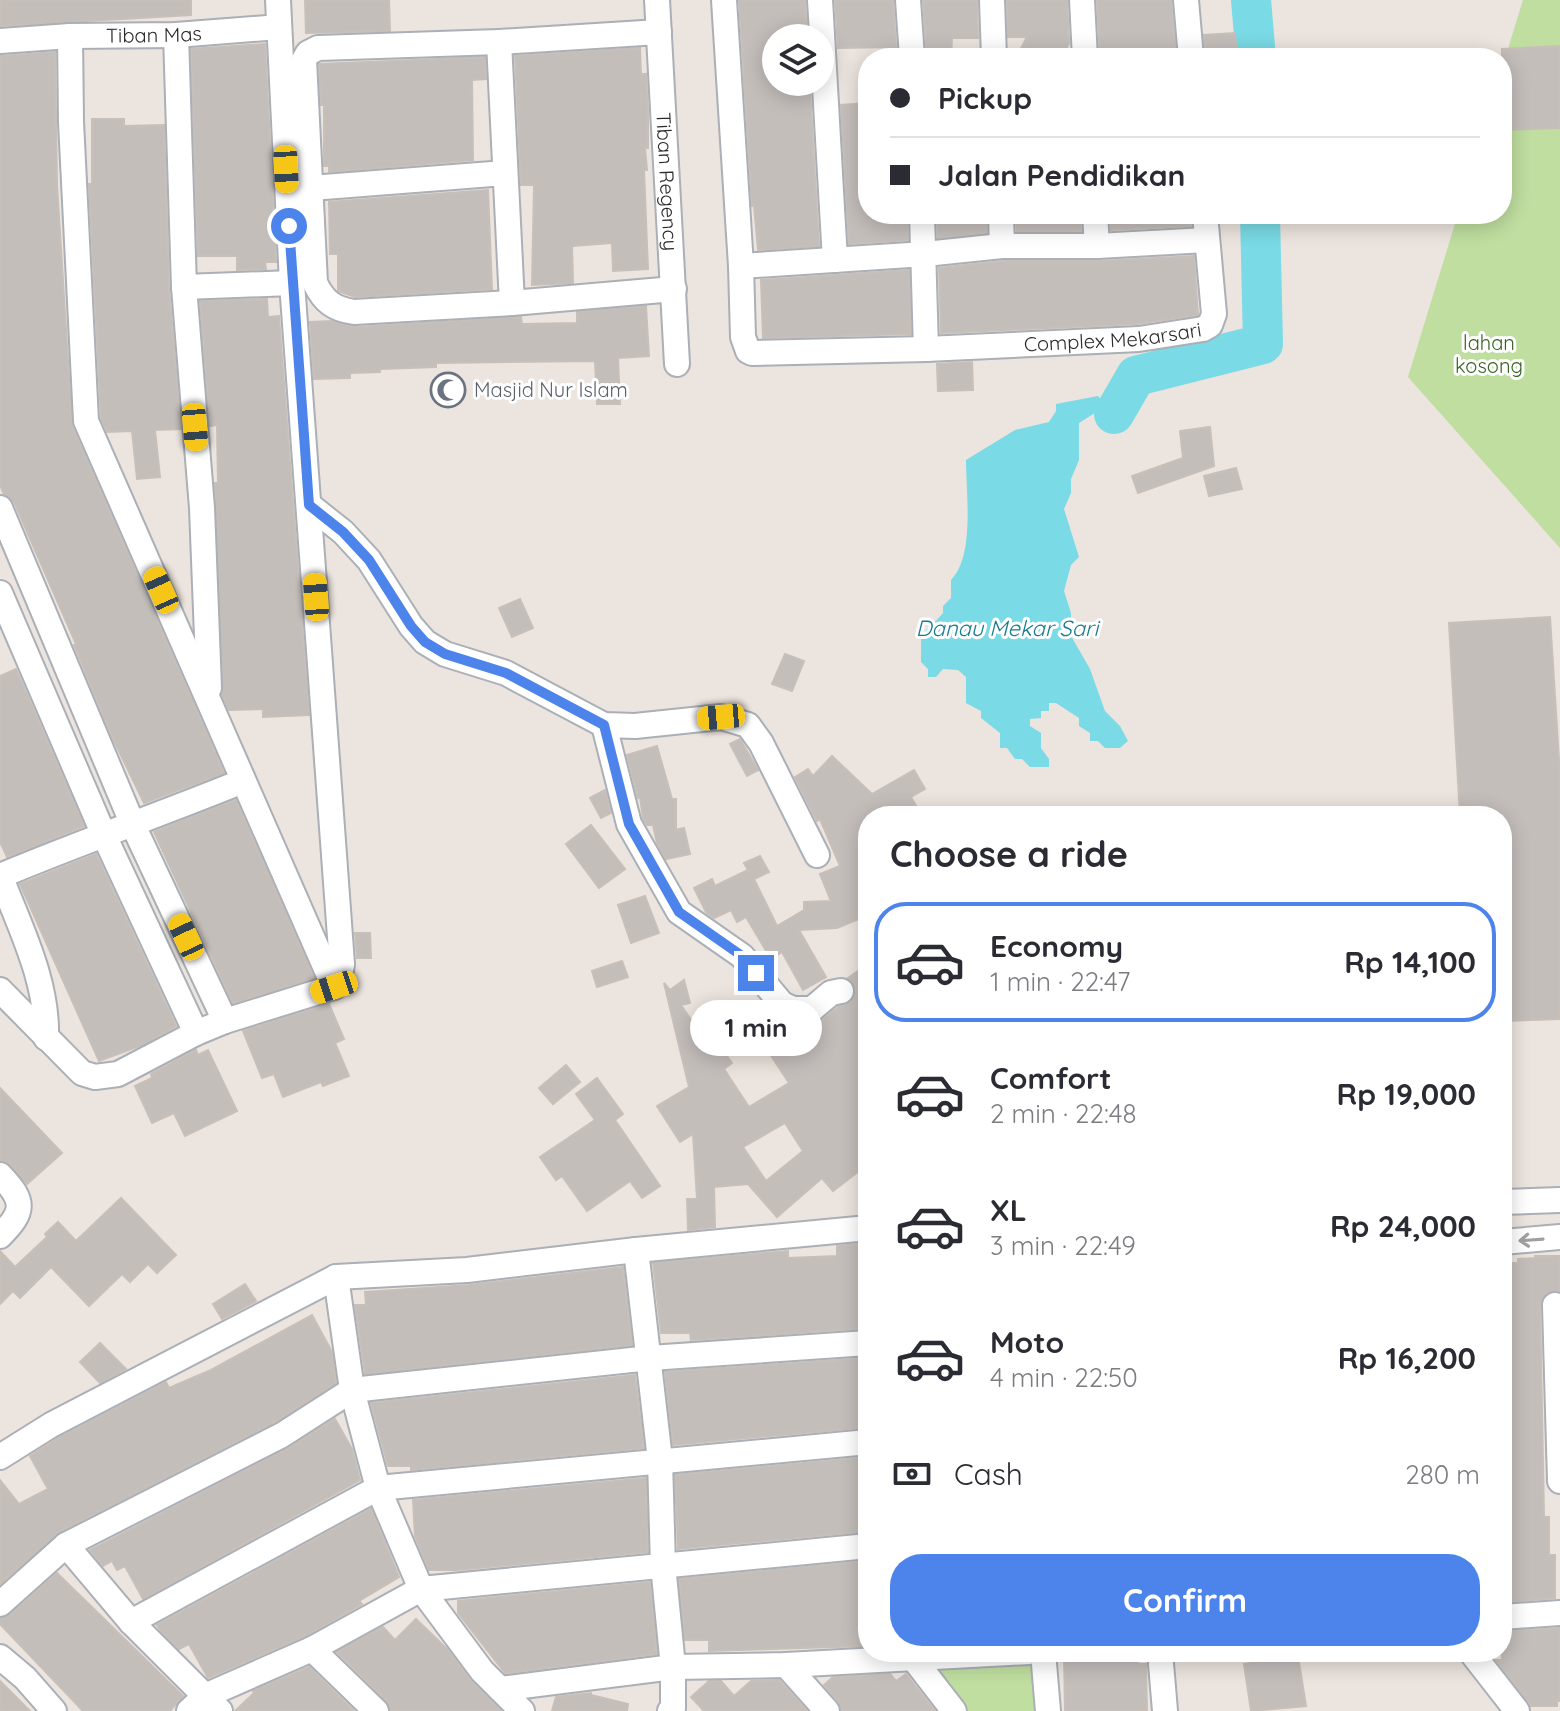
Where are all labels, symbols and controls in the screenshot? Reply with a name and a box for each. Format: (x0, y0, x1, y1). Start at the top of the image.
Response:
street label: Tiban Mas (106, 20, 203, 48)
map controls (762, 24, 834, 96)
button: layers (762, 24, 834, 96)
text: Pickup (938, 79, 1032, 117)
street label: Tiban Regency (651, 112, 684, 252)
car (273, 144, 299, 194)
text: Jalan Pendidikan (938, 156, 1186, 194)
route start (271, 208, 307, 244)
street label: Complex Mekarsari (1023, 316, 1203, 356)
park label: lahan kosong (1455, 330, 1523, 378)
mosque icon: Masjid Nur Islam (429, 371, 467, 409)
place label: Masjid Nur Islam (474, 377, 628, 402)
car (181, 402, 209, 452)
car (140, 563, 182, 617)
car (302, 572, 330, 622)
water label: Danau Mekar Sari (916, 614, 1101, 642)
car (696, 703, 746, 731)
text: Choose a ride (890, 831, 1128, 876)
car (165, 910, 207, 964)
icon: car (894, 926, 966, 998)
text: Economy (990, 927, 1123, 965)
text: Rp 14,100 (1344, 943, 1476, 981)
route end (738, 955, 774, 991)
text: 1 min · 22:47 (990, 965, 1130, 998)
car (307, 968, 361, 1006)
callout: 1 min (690, 1001, 822, 1057)
text: 1 min (725, 1011, 788, 1044)
icon: car (894, 1058, 966, 1130)
text: Comfort (990, 1059, 1111, 1097)
text: Rp 19,000 (1337, 1075, 1476, 1113)
text: 2 min · 22:48 (990, 1097, 1136, 1130)
icon: car (894, 1190, 966, 1262)
text: XL (990, 1191, 1027, 1229)
text: Rp 24,000 (1330, 1207, 1476, 1245)
text: 3 min · 22:49 (990, 1229, 1136, 1262)
one-way arrow (1518, 1233, 1545, 1248)
icon: car (894, 1322, 966, 1394)
text: Moto (990, 1323, 1064, 1361)
text: Rp 16,200 (1338, 1339, 1476, 1377)
text: 4 min · 22:50 (990, 1361, 1138, 1394)
icon: cash (890, 1452, 934, 1496)
text: Cash (954, 1455, 1023, 1493)
text: 280 m (1405, 1458, 1480, 1491)
button: Confirm (890, 1554, 1480, 1646)

